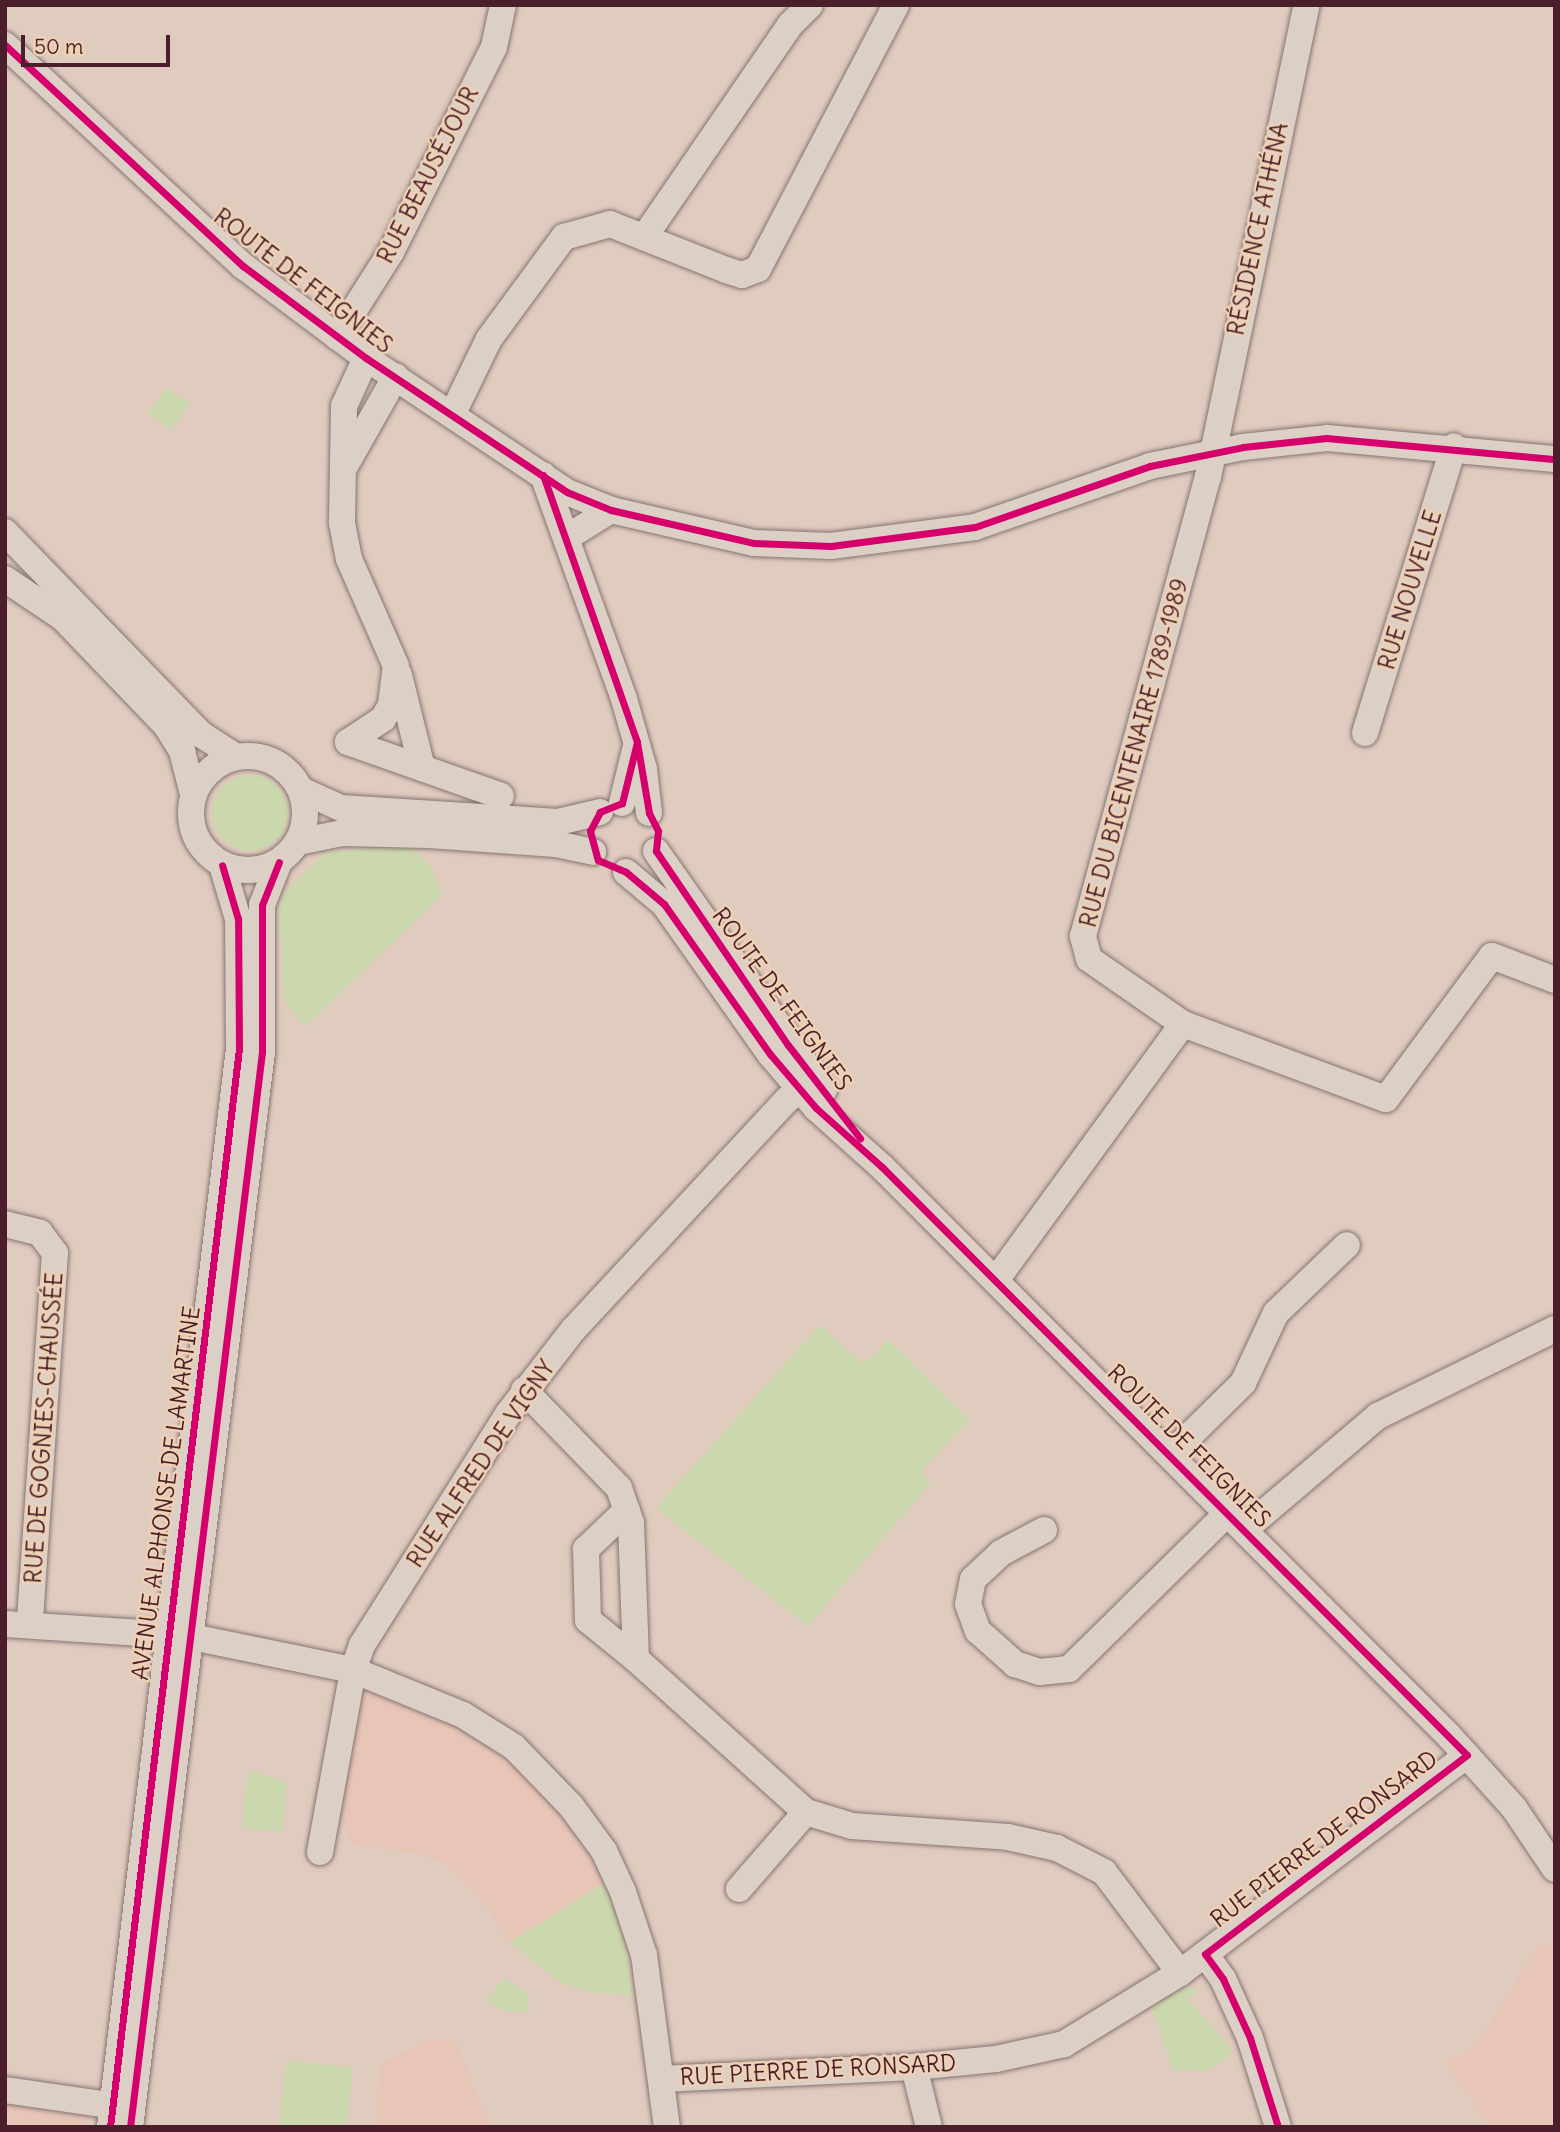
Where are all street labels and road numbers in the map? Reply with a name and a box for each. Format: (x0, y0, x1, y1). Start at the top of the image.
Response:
street label: RUE BEAUSÉJOUR (371, 82, 485, 268)
street label: RÉSIDENCE ATHÉNA (1222, 120, 1294, 338)
street label: ROUTE DE FEIGNIES (208, 203, 398, 359)
street label: RUE NOUVELLE (1373, 507, 1447, 673)
street label: RUE DU BICENTENAIRE 1789-1989 (1074, 576, 1194, 930)
street label: ROUTE DE FEIGNIES (706, 902, 858, 1096)
street label: RUE DE GOGNIES-CHAUSSÉE (19, 1271, 69, 1585)
street label: AVENUE ALPHONSE DE LAMARTINE (126, 1304, 206, 1682)
street label: RUE ALFRED DE VIGNY (401, 1355, 561, 1573)
street label: ROUTE DE FEIGNIES (1102, 1359, 1276, 1533)
street label: RUE PIERRE DE RONSARD (1205, 1745, 1443, 1933)
street label: RUE PIERRE DE RONSARD (679, 2049, 957, 2091)

